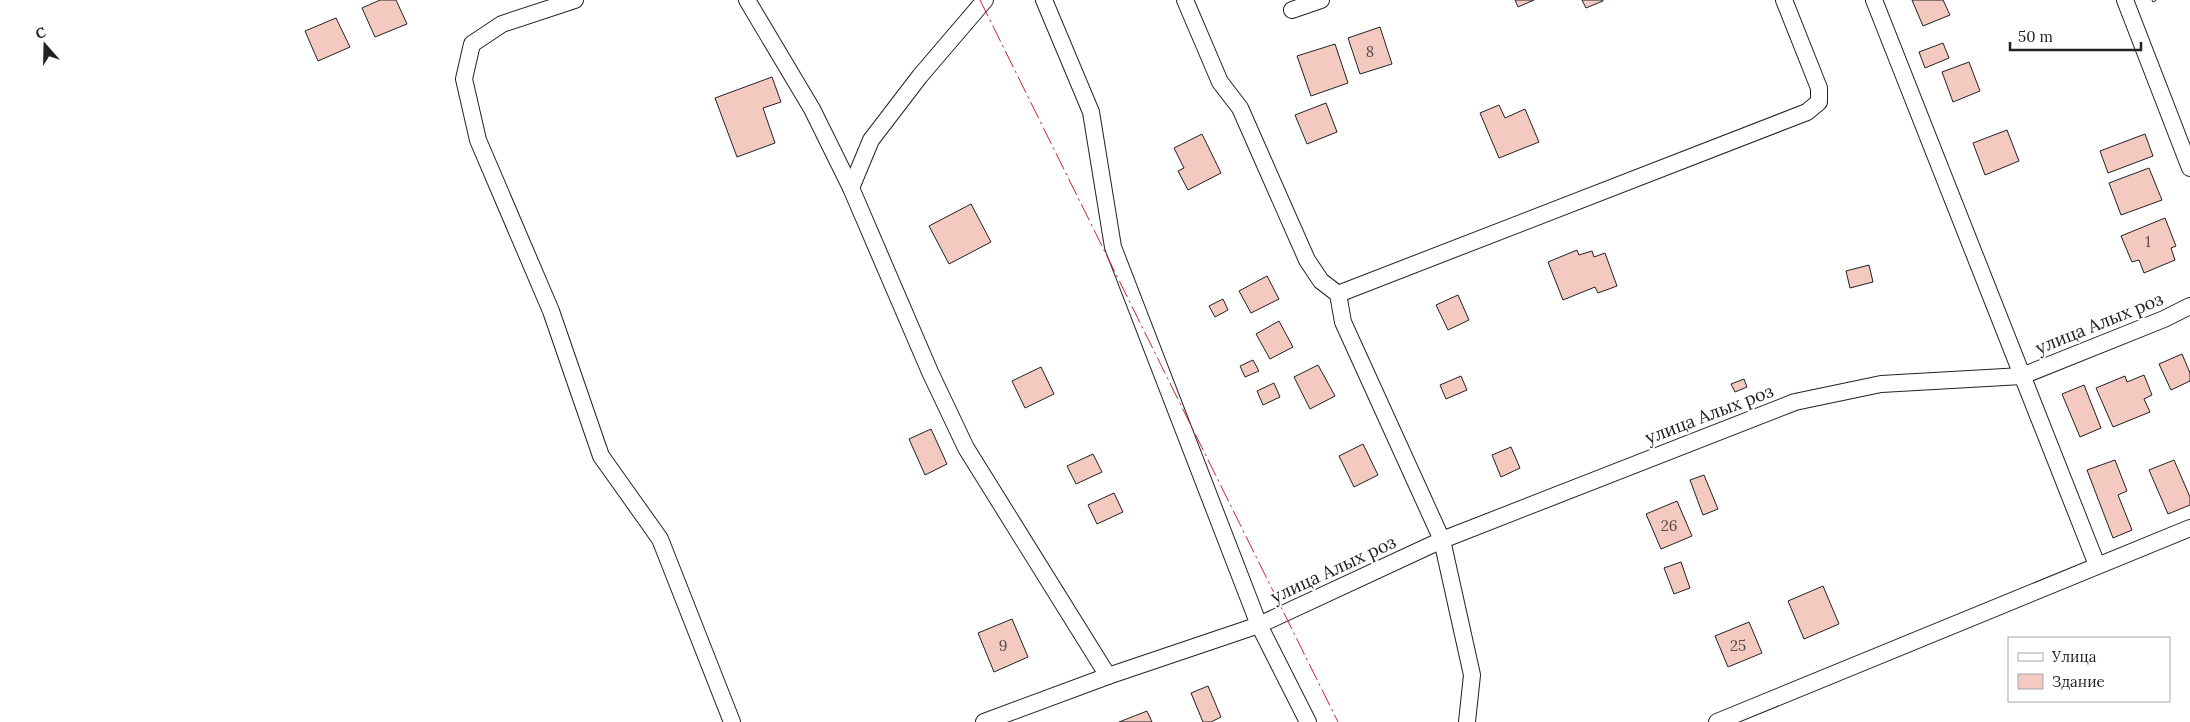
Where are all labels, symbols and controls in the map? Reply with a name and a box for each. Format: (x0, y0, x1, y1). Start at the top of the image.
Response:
north arrow (20, 20, 70, 70)
scale bar (2010, 20, 2141, 52)
text: С (33, 23, 48, 43)
text: 50 m (2018, 27, 2053, 46)
house number: 8 (1366, 42, 1374, 61)
house number: 1 (2145, 232, 2151, 251)
street label: улица Алых роз (2032, 287, 2166, 359)
street label: улица Алых роз (1642, 379, 1776, 449)
house number: 26 (1661, 516, 1677, 535)
street label: улица Алых роз (1267, 530, 1399, 608)
house number: 9 (999, 636, 1007, 655)
house number: 25 (1730, 636, 1746, 655)
legend (2008, 637, 2170, 702)
text: Улица (2051, 647, 2097, 666)
text: Здание (2052, 672, 2105, 691)

